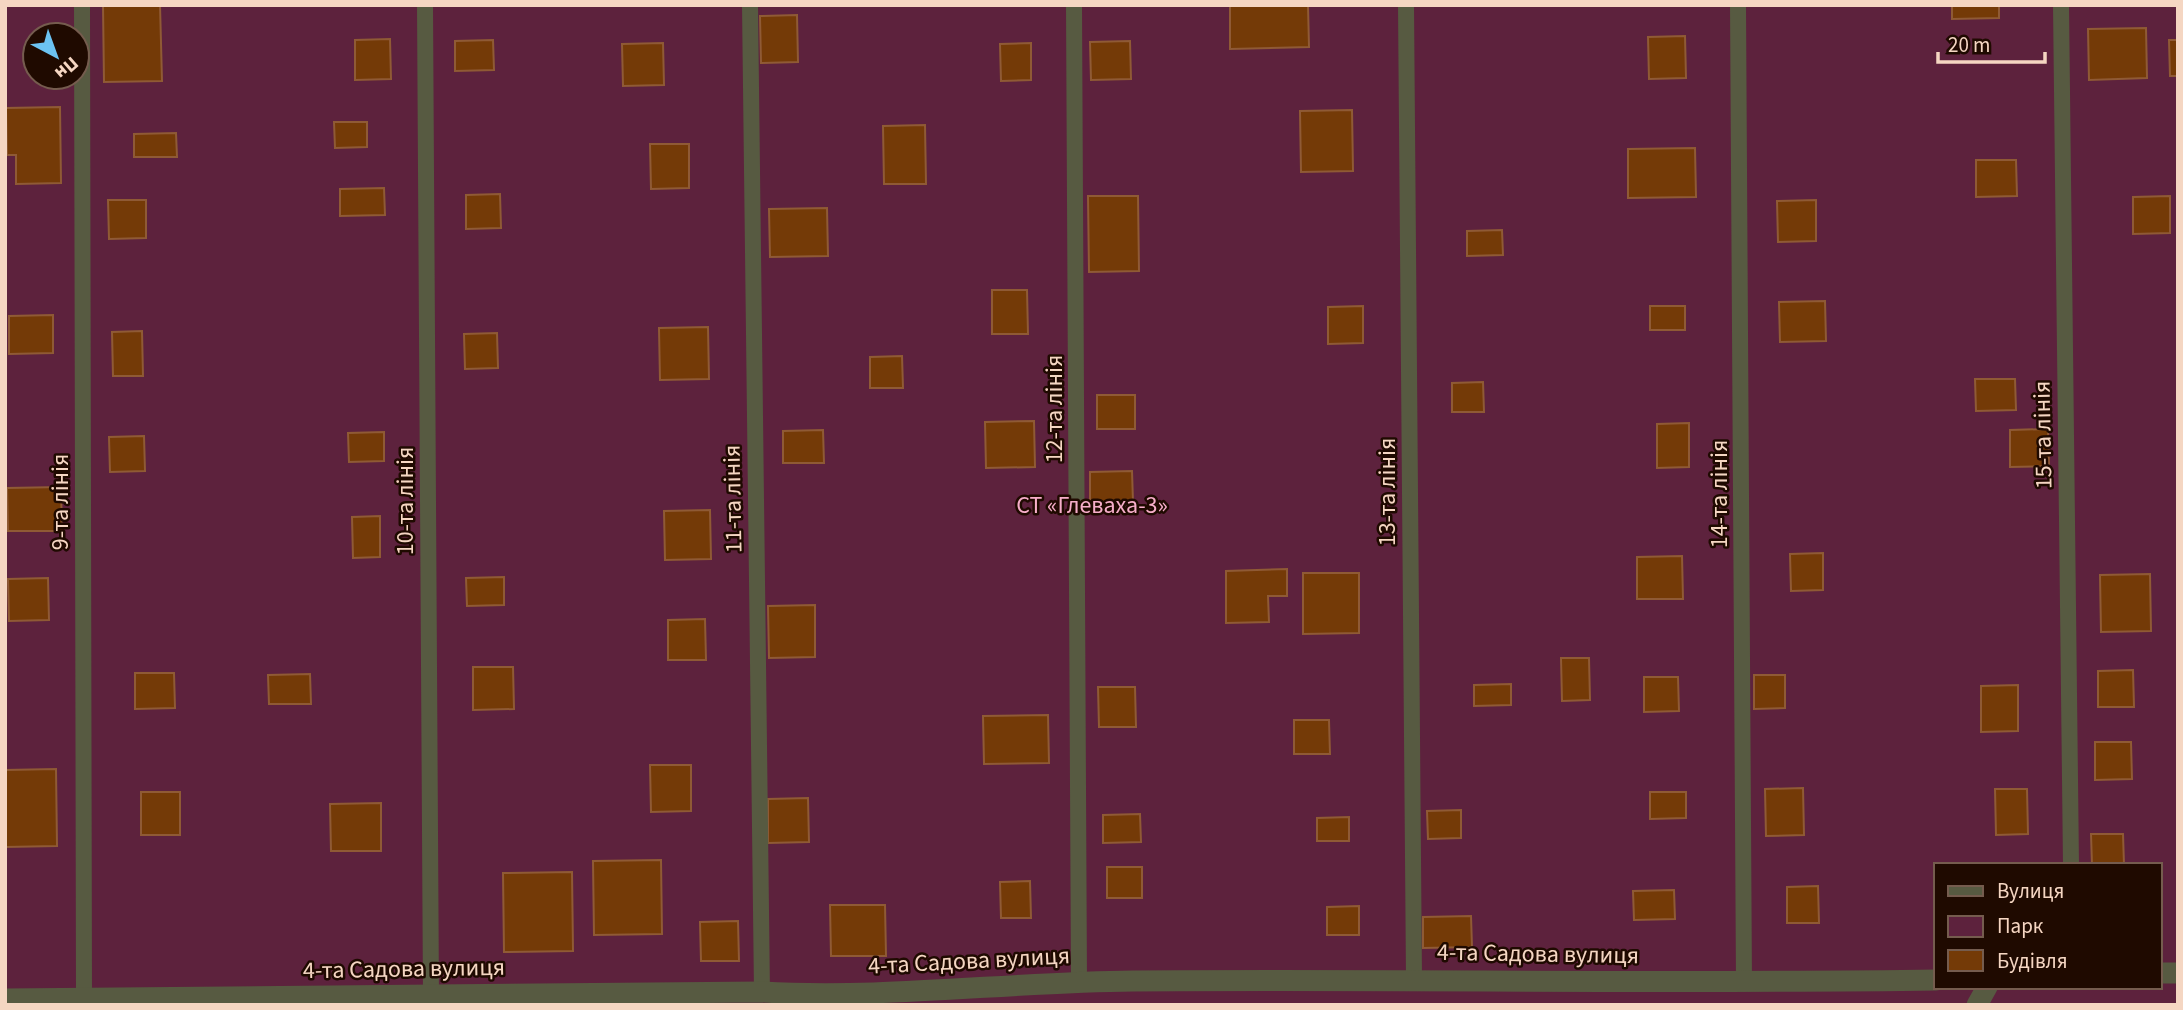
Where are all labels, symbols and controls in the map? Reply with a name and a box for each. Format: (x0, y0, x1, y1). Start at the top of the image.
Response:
north arrow (21, 21, 91, 91)
scale bar (1938, 21, 2045, 65)
text: 20 m (1948, 30, 1990, 60)
text: Пн (48, 50, 84, 86)
street label: 12-та лінія (1037, 355, 1072, 463)
street label: 15-та лінія (2025, 380, 2061, 490)
street label: 13-та лінія (1370, 438, 1405, 546)
street label: 14-та лінія (1702, 440, 1737, 548)
street label: 11-та лінія (715, 444, 751, 554)
street label: 10-та лінія (388, 447, 423, 555)
street label: 9-та лінія (43, 454, 78, 550)
park label: СТ «Глеваха-3» (1016, 488, 1168, 523)
legend (1934, 863, 2162, 989)
text: Вулиця (1997, 876, 2064, 906)
text: Парк (1997, 911, 2044, 941)
street label: 4-та Садова вулиця (1437, 935, 1639, 973)
street label: 4-та Садова вулиця (867, 938, 1071, 984)
text: Будівля (1997, 946, 2068, 976)
street label: 4-та Садова вулиця (303, 950, 505, 988)

